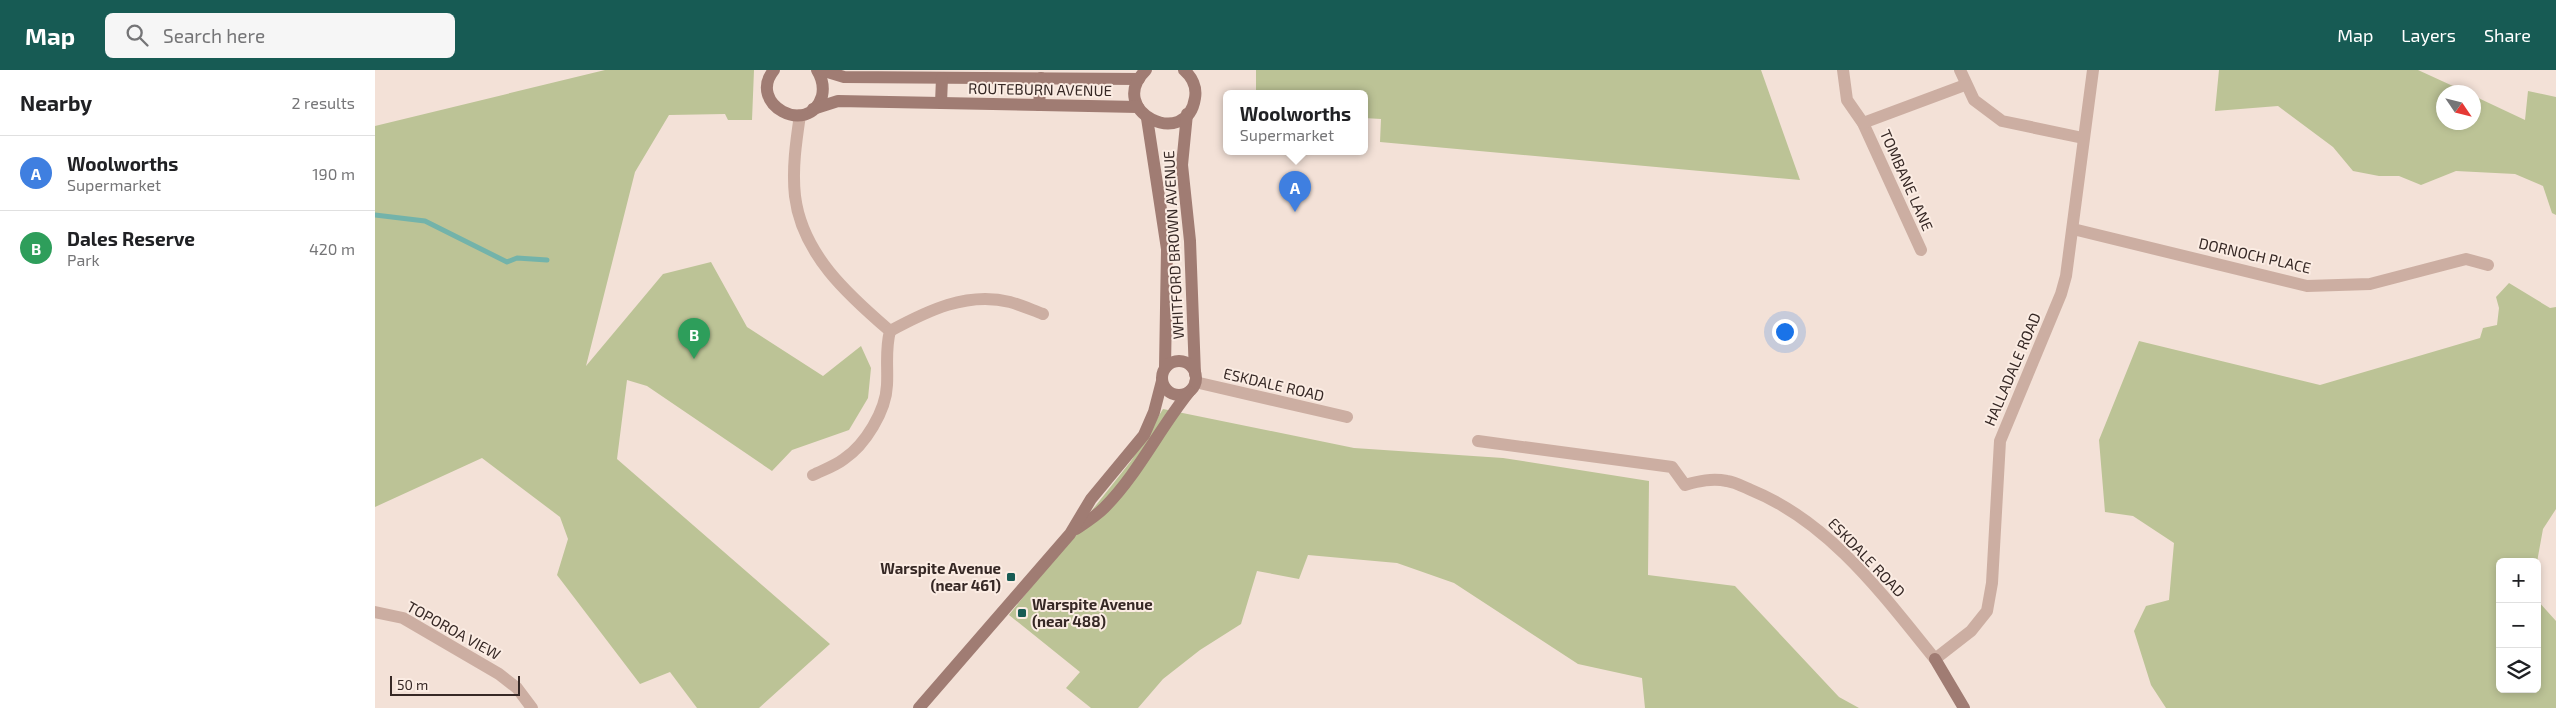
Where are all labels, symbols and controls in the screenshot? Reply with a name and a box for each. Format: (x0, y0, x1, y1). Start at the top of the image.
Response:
search box (105, 13, 455, 58)
text: Map (25, 21, 75, 50)
icon: search (123, 21, 151, 49)
text: Search here (163, 24, 265, 47)
text: Map (2337, 24, 2373, 46)
text: Layers (2401, 24, 2456, 46)
text: Share (2484, 24, 2531, 46)
street label: ROUTEBURN AVENUE (968, 79, 1112, 99)
north arrow (2436, 85, 2481, 130)
text: Nearby (20, 90, 92, 115)
popup (1223, 90, 1368, 155)
text: 2 results (292, 93, 355, 112)
text: Woolworths (1240, 102, 1351, 125)
text: Supermarket (1240, 125, 1334, 144)
street label: TOMBANE LANE (1877, 127, 1937, 233)
street label: WHITFORD BROWN AVENUE (1159, 150, 1187, 340)
text: Woolworths (67, 152, 178, 175)
text: A (31, 164, 41, 183)
text: 190 m (312, 164, 355, 183)
pin: A (1279, 171, 1311, 212)
text: Supermarket (67, 175, 161, 194)
text: Dales Reserve (67, 227, 195, 250)
street label: DORNOCH PLACE (2197, 233, 2313, 277)
text: B (31, 239, 41, 258)
text: 420 m (309, 239, 355, 258)
text: Park (67, 250, 100, 269)
street label: HALLADALE ROAD (1980, 310, 2044, 428)
pin: B (678, 318, 710, 359)
your location (1772, 319, 1798, 345)
street label: ESKDALE ROAD (1222, 364, 1326, 404)
street label: ESKDALE ROAD (1825, 514, 1909, 600)
map controls (2496, 558, 2541, 693)
button: + (2496, 558, 2541, 603)
place label: Warspite Avenue (near 461) (880, 559, 1001, 594)
marker: Warspite Avenue (near 461) (1005, 571, 1017, 583)
place label: Warspite Avenue (near 488) (1032, 595, 1153, 630)
street label: TOPOROA VIEW (404, 597, 504, 663)
button: − (2496, 603, 2541, 648)
marker: Warspite Avenue (near 488) (1016, 607, 1028, 619)
button: layers (2496, 648, 2541, 693)
scale bar (390, 673, 520, 696)
text: 50 m (397, 676, 428, 693)

